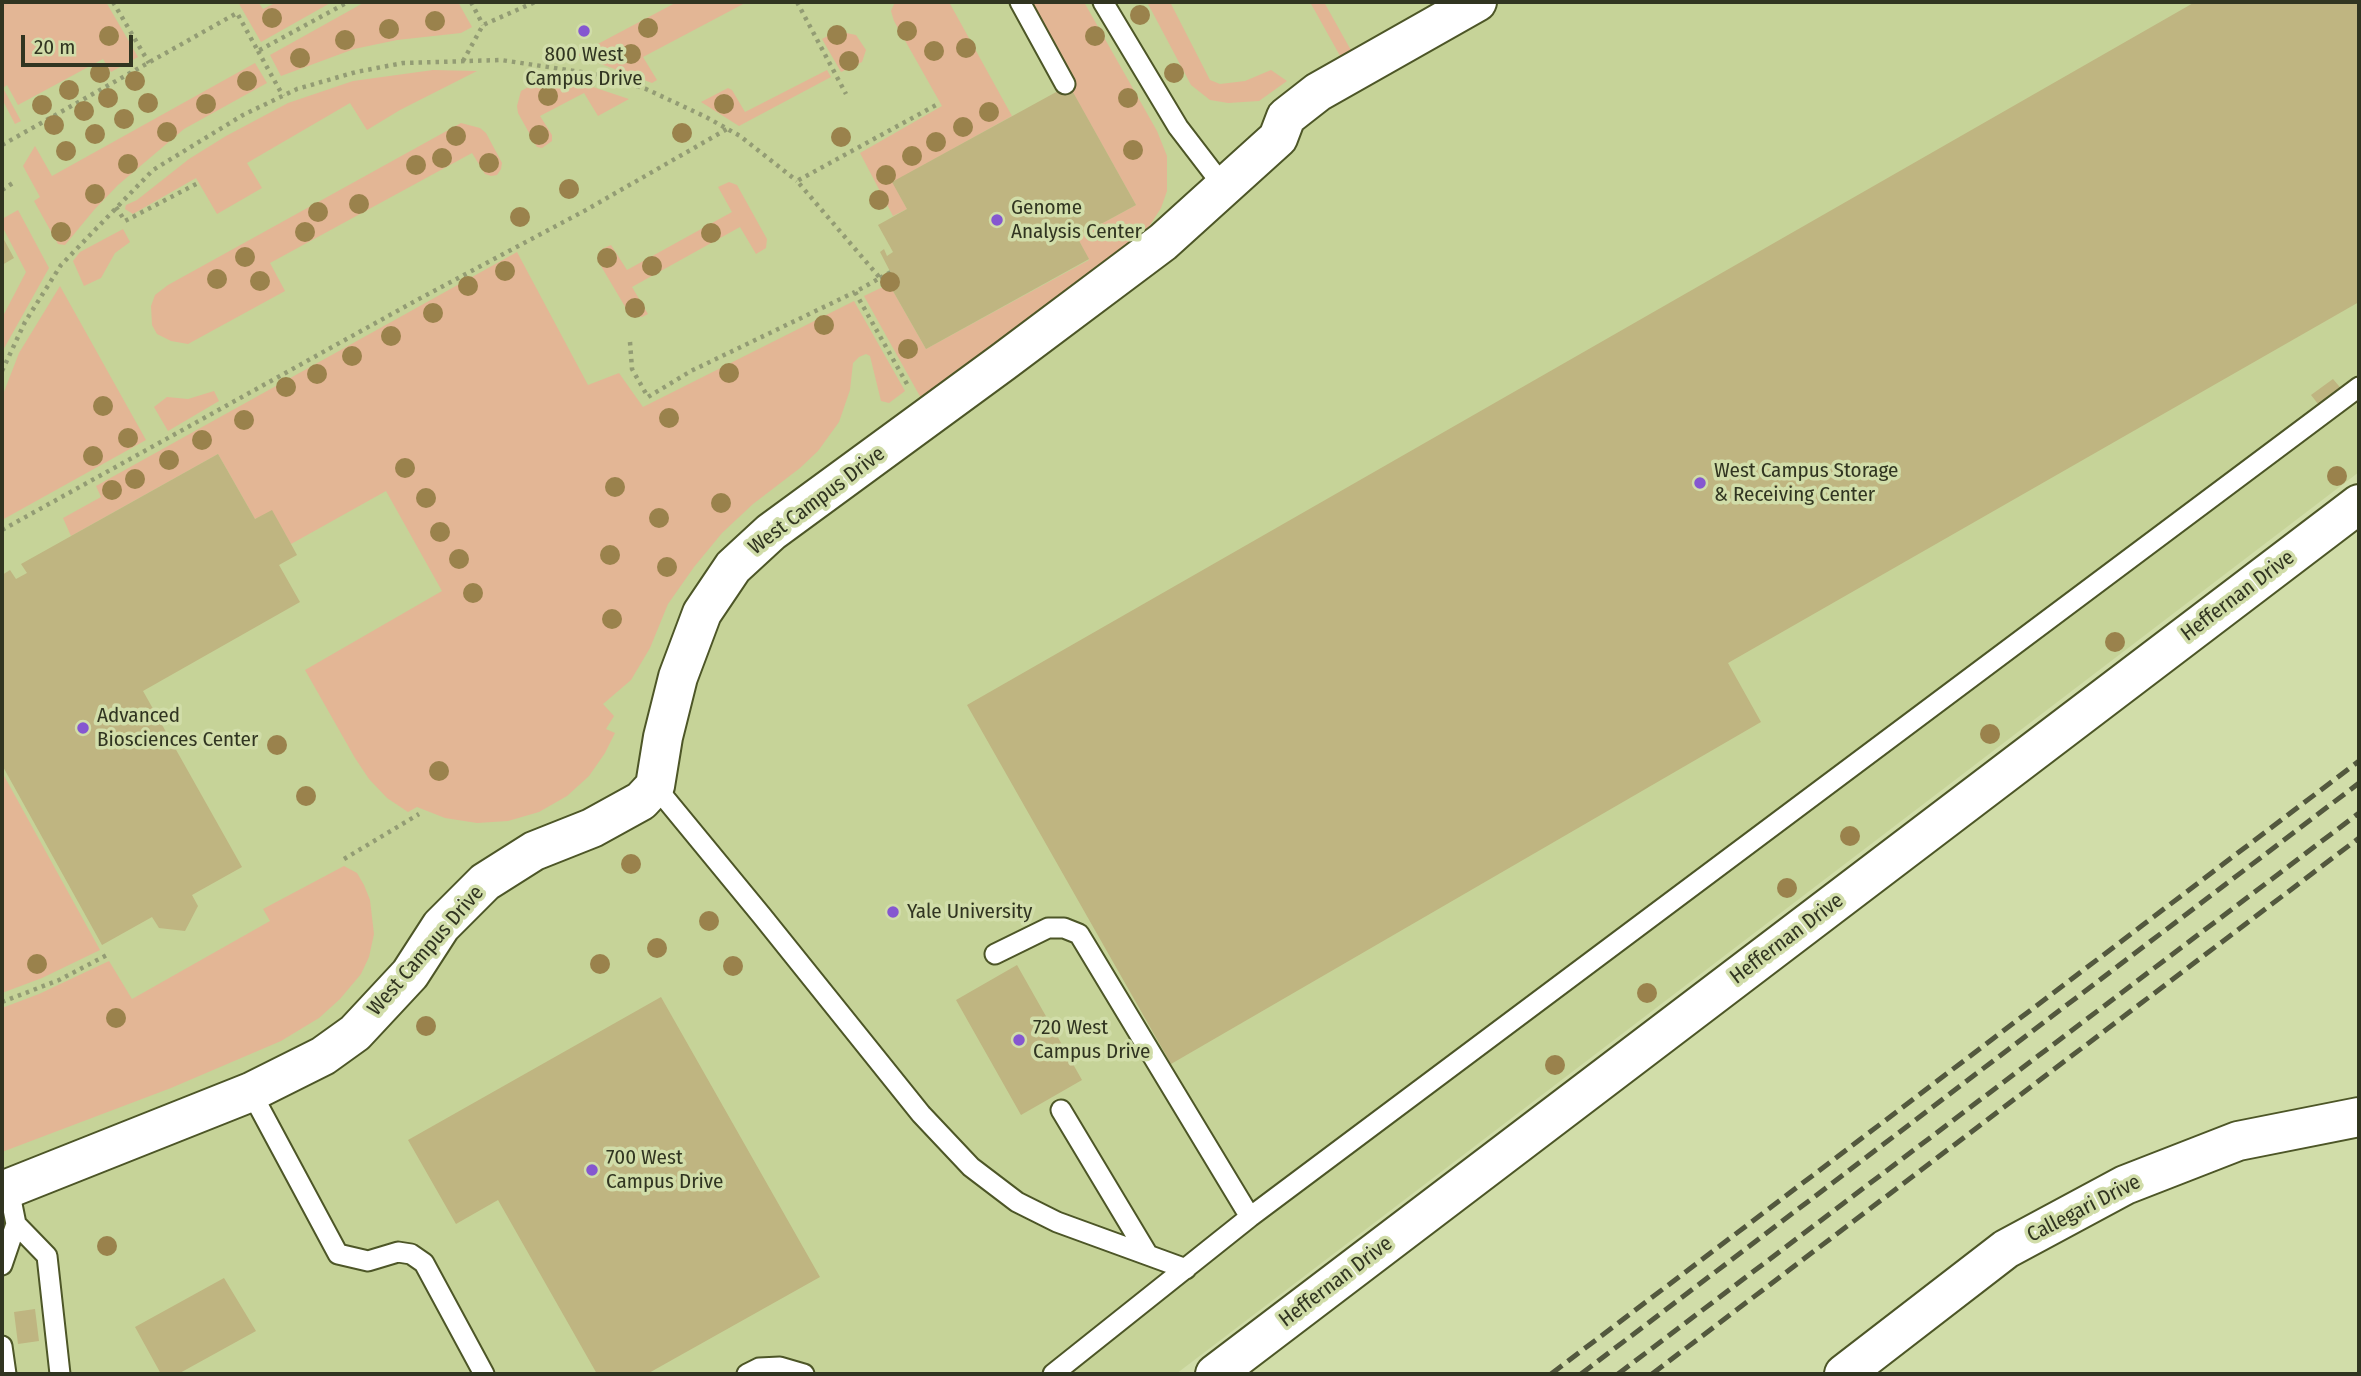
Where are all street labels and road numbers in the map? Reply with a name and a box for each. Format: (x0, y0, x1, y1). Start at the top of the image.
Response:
street label: West Campus Drive (744, 442, 890, 560)
street label: Heffernan Drive (2176, 545, 2300, 647)
street label: West Campus Drive (363, 881, 489, 1021)
street label: Heffernan Drive (1725, 888, 1849, 990)
street label: Callegari Drive (2023, 1170, 2145, 1248)
street label: Heffernan Drive (1274, 1231, 1398, 1333)

